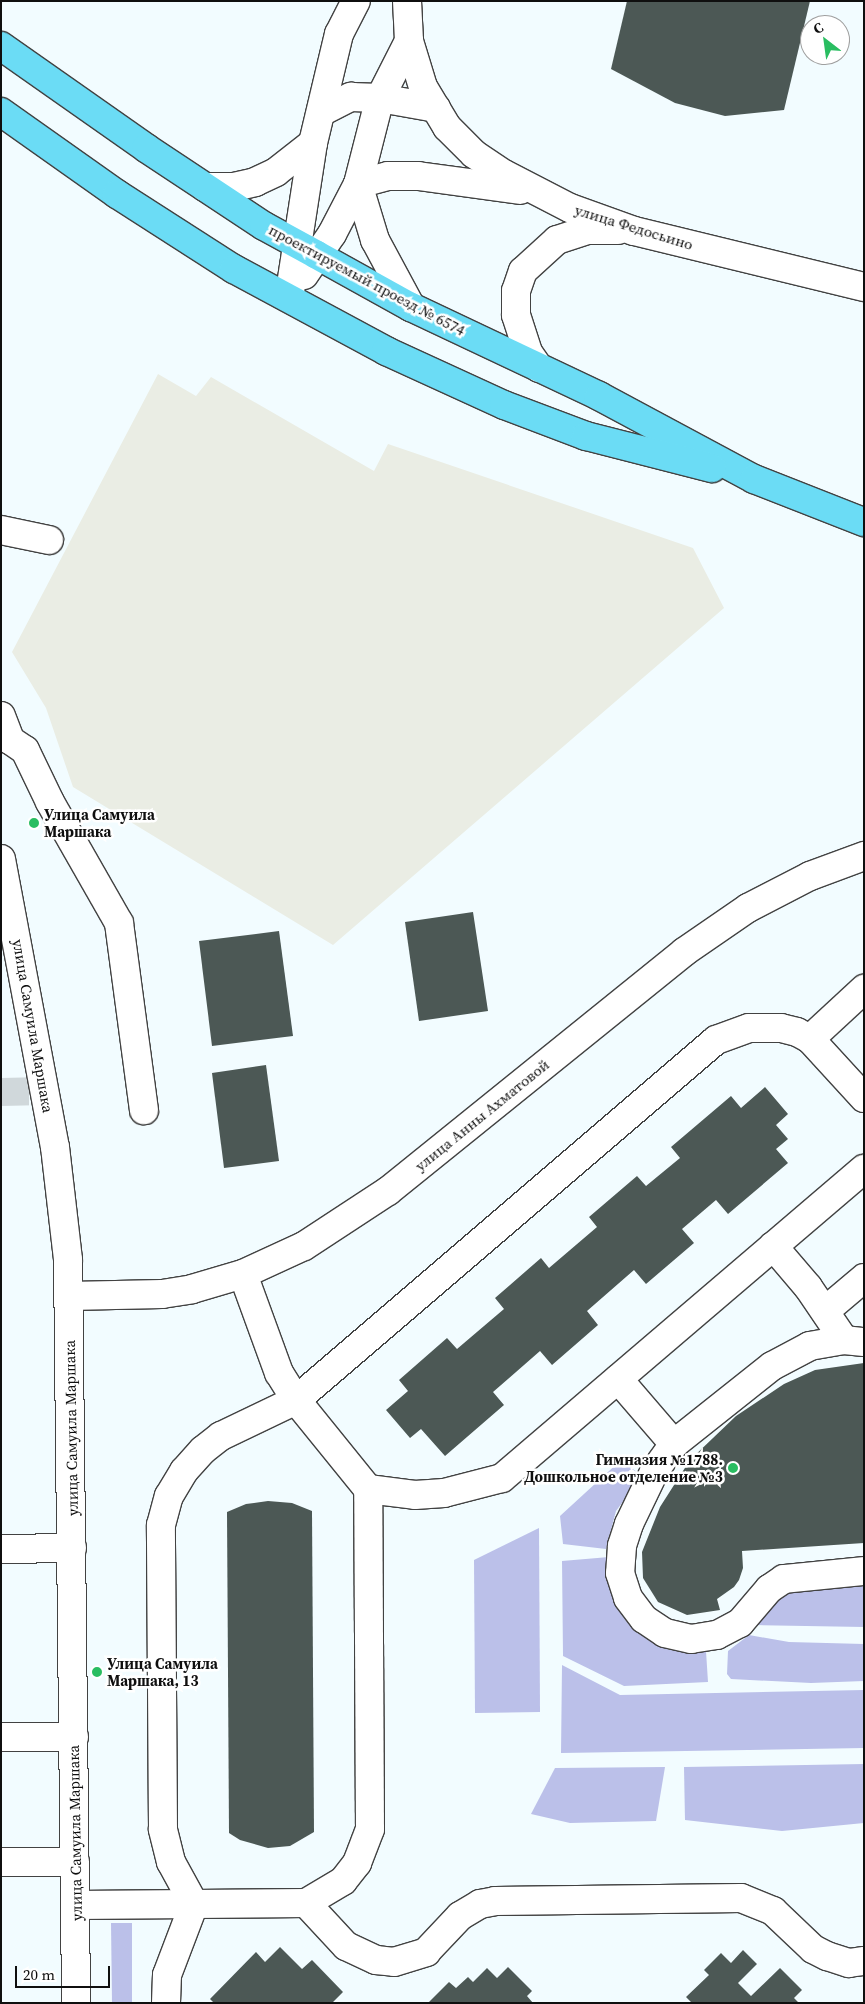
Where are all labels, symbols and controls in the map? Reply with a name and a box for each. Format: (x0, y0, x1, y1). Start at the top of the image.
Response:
north arrow (800, 15, 850, 65)
text: С (809, 17, 827, 39)
street label: улица Федосьино (573, 200, 695, 254)
street label: проектируемый проезд № 6574 (266, 221, 468, 339)
place label: Улица Самуила Маршака (44, 805, 155, 840)
marker: Улица Самуила Маршака (28, 817, 40, 829)
street label: улица Самуила Маршака (9, 938, 57, 1114)
street label: улица Анны Ахматовой (411, 1055, 553, 1175)
street label: улица Самуила Маршака (60, 1340, 82, 1516)
place label: Гимназия №1788. Дошкольное отделение №3 (524, 1450, 723, 1485)
marker: Гимназия №1788. Дошкольное отделение №3 (727, 1462, 739, 1474)
place label: Улица Самуила Маршака, 13 (107, 1654, 218, 1689)
marker: Улица Самуила Маршака, 13 (91, 1666, 103, 1678)
street label: улица Самуила Маршака (64, 1745, 86, 1921)
scale bar (18, 1956, 112, 1988)
text: 20 m (23, 1964, 55, 1985)

